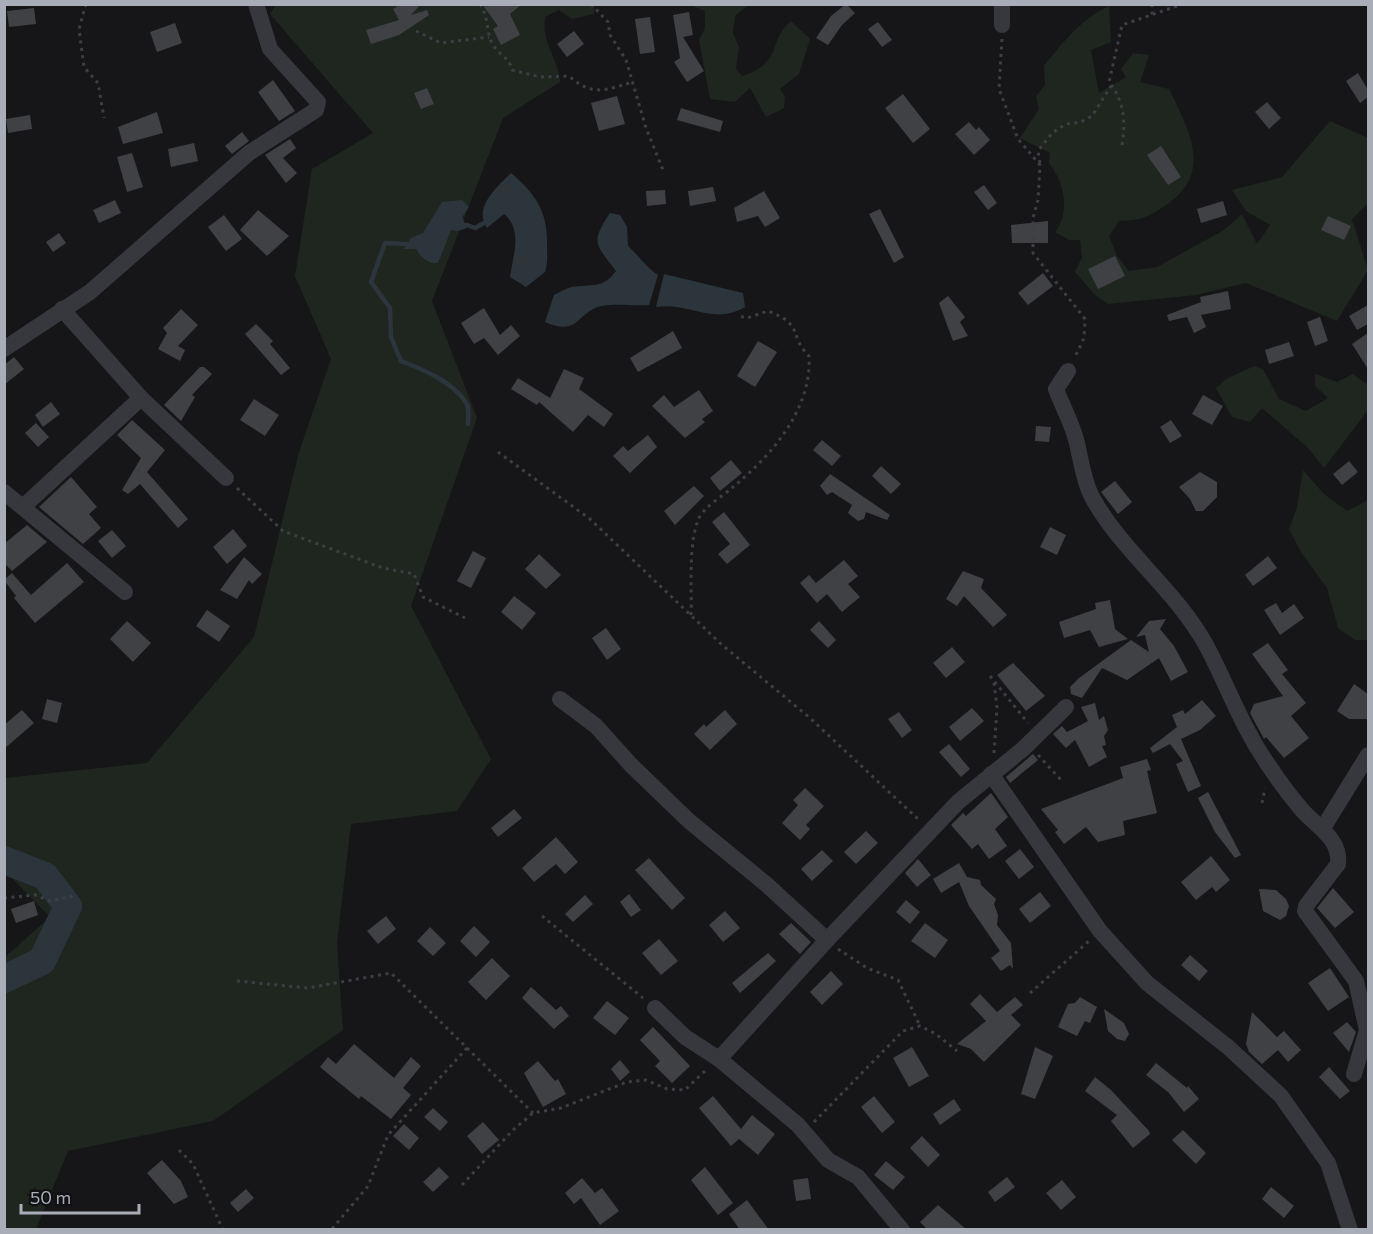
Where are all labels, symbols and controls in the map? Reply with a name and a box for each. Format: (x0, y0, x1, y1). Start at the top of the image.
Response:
scale bar (21, 1177, 140, 1215)
text: 50 m (30, 1186, 71, 1208)

